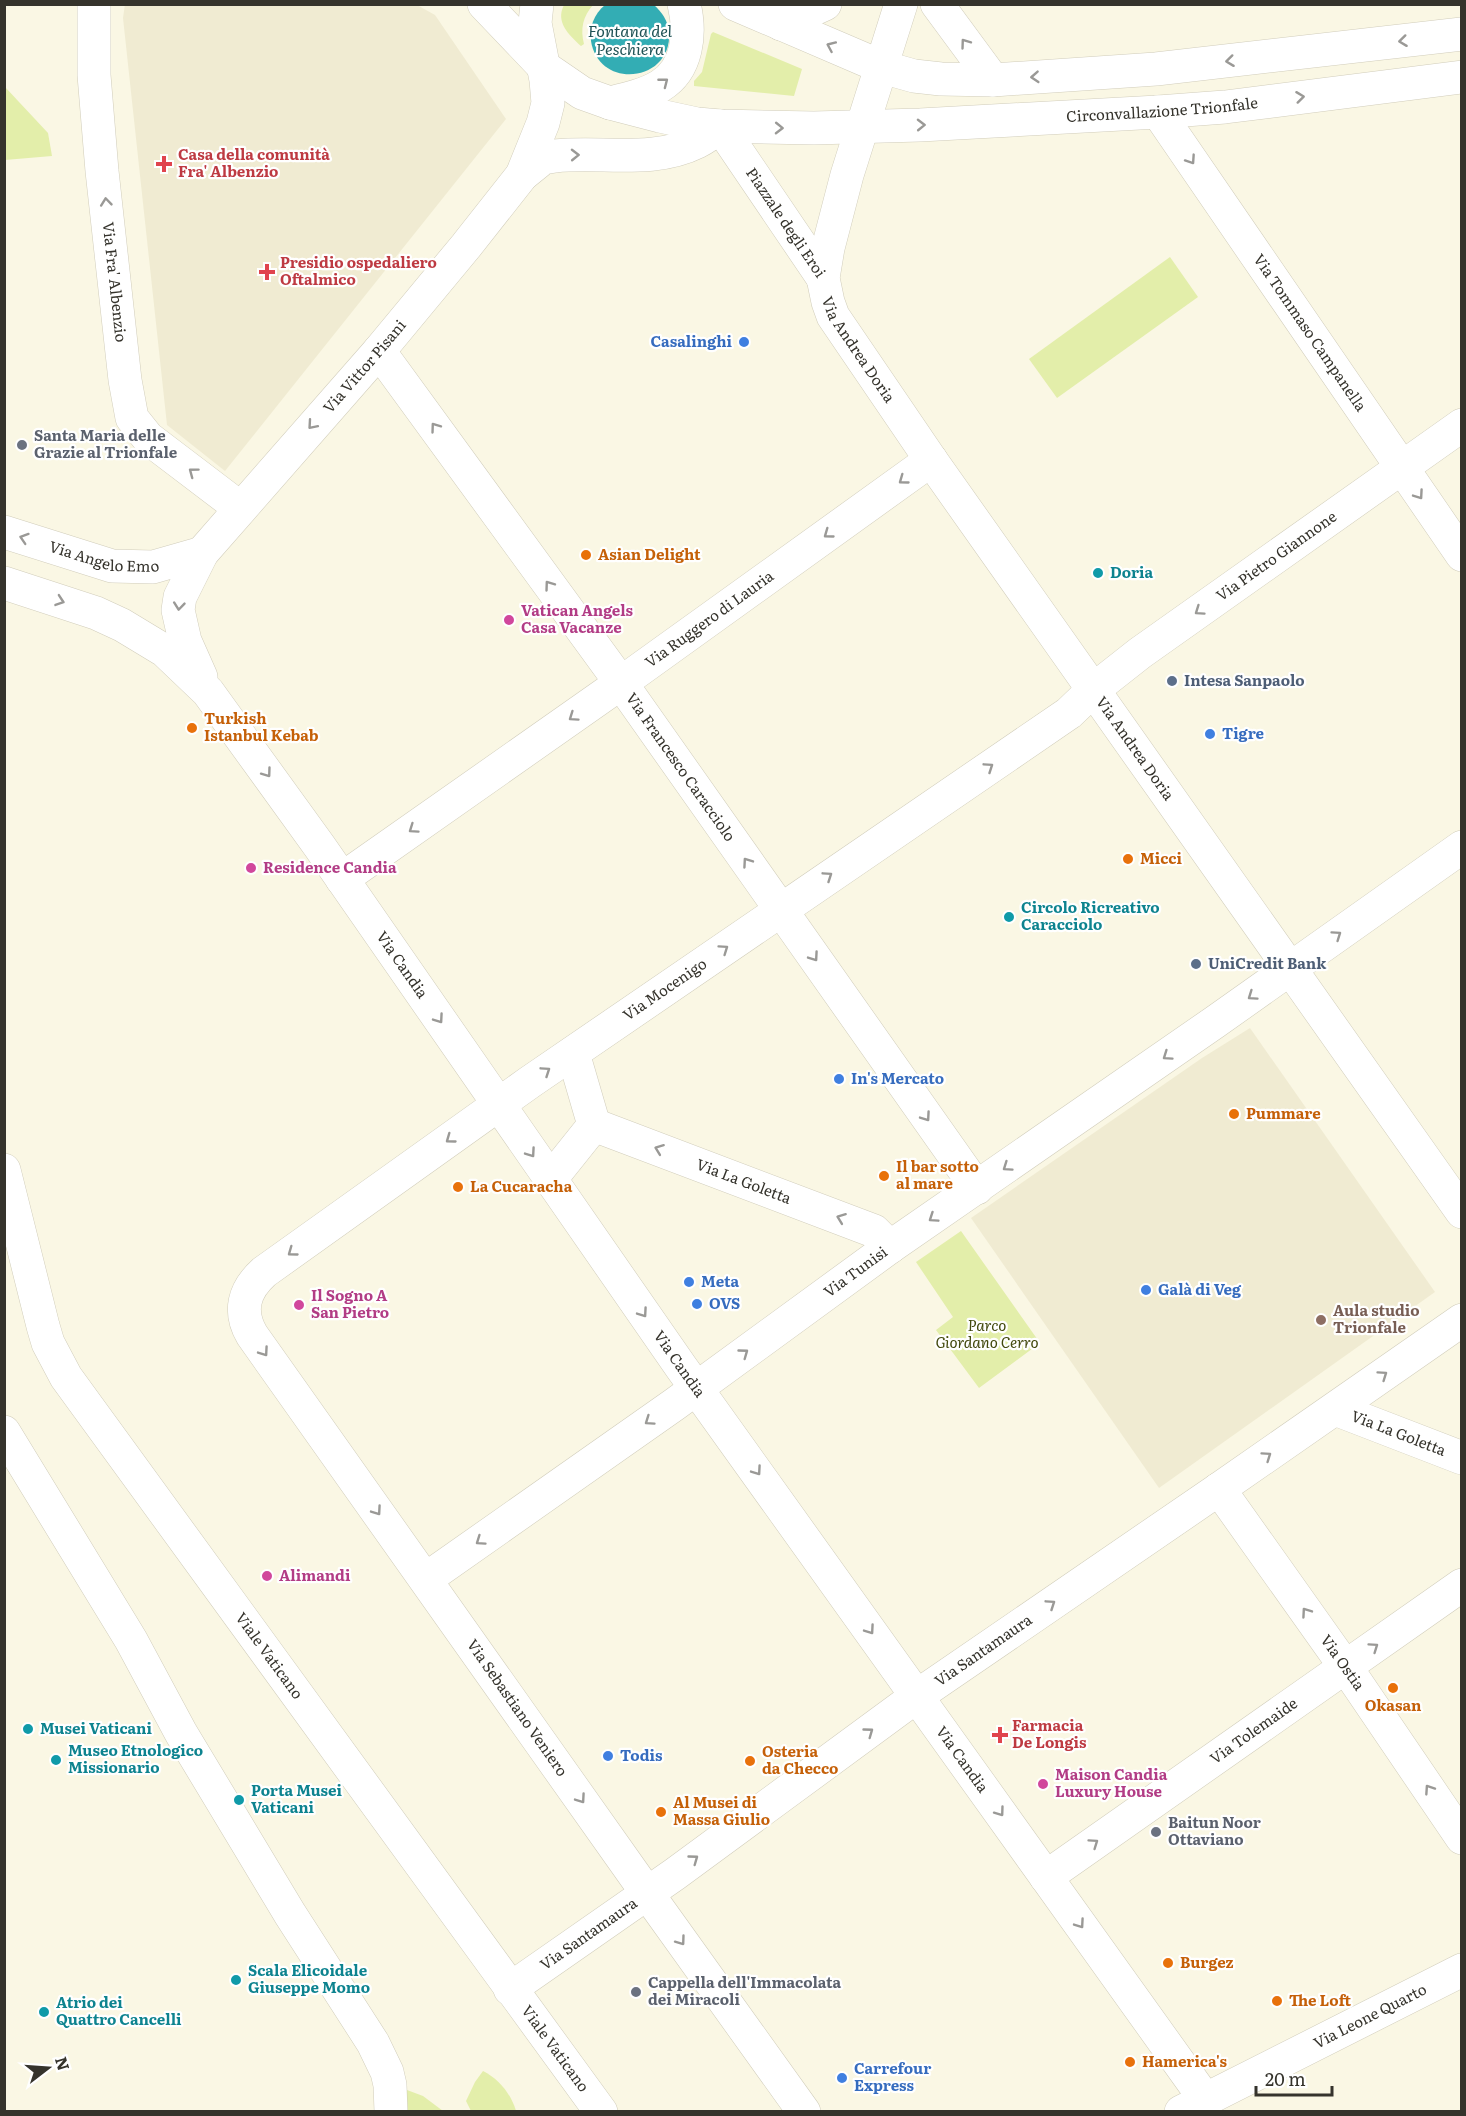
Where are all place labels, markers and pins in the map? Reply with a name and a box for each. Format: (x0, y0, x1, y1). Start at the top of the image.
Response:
place label: Casa della comunità Fra' Albenzio (178, 142, 330, 182)
marker: Casa della comunità Fra' Albenzio (155, 155, 173, 173)
place label: Presidio ospedaliero Oftalmico (280, 250, 437, 290)
marker: Presidio ospedaliero Oftalmico (258, 263, 276, 281)
place label: Casalinghi (651, 329, 733, 352)
marker: Casalinghi (737, 335, 751, 349)
place label: Santa Maria delle Grazie al Trionfale (34, 423, 178, 463)
marker: Santa Maria delle Grazie al Trionfale (15, 438, 29, 452)
place label: Asian Delight (598, 542, 701, 565)
marker: Asian Delight (579, 548, 593, 562)
place label: Doria (1110, 560, 1153, 583)
marker: Doria (1091, 566, 1105, 580)
place label: Vatican Angels Casa Vacanze (521, 598, 634, 638)
marker: Vatican Angels Casa Vacanze (502, 613, 516, 627)
place label: Intesa Sanpaolo (1184, 668, 1305, 691)
marker: Intesa Sanpaolo (1165, 674, 1179, 688)
place label: Turkish Istanbul Kebab (204, 706, 319, 746)
marker: Turkish Istanbul Kebab (185, 721, 199, 735)
place label: Tigre (1222, 721, 1265, 744)
marker: Tigre (1203, 727, 1217, 741)
place label: Micci (1140, 846, 1182, 869)
marker: Micci (1121, 852, 1135, 866)
place label: Residence Candia (263, 855, 397, 878)
marker: Residence Candia (244, 861, 258, 875)
place label: Circolo Ricreativo Caracciolo (1021, 895, 1160, 935)
marker: Circolo Ricreativo Caracciolo (1002, 910, 1016, 924)
place label: UniCredit Bank (1208, 951, 1327, 974)
marker: UniCredit Bank (1189, 957, 1203, 971)
place label: In's Mercato (851, 1066, 944, 1089)
marker: In's Mercato (832, 1072, 846, 1086)
place label: Pummare (1246, 1101, 1321, 1124)
marker: Pummare (1227, 1107, 1241, 1121)
place label: Il bar sotto al mare (896, 1154, 979, 1194)
marker: Il bar sotto al mare (877, 1169, 891, 1183)
place label: La Cucaracha (470, 1174, 573, 1197)
marker: La Cucaracha (451, 1180, 465, 1194)
place label: Meta (701, 1269, 739, 1292)
marker: Meta (682, 1275, 696, 1289)
place label: Galà di Veg (1158, 1277, 1242, 1300)
place label: Il Sogno A San Pietro (311, 1283, 389, 1323)
marker: Galà di Veg (1139, 1283, 1153, 1297)
place label: OVS (709, 1291, 740, 1314)
marker: OVS (690, 1297, 704, 1311)
marker: Il Sogno A San Pietro (292, 1298, 306, 1312)
place label: Aula studio Trionfale (1333, 1298, 1420, 1338)
marker: Aula studio Trionfale (1314, 1313, 1328, 1327)
place label: Alimandi (279, 1563, 351, 1586)
marker: Alimandi (260, 1569, 274, 1583)
marker: Okasan (1386, 1681, 1400, 1695)
place label: Okasan (1365, 1693, 1422, 1716)
place label: Farmacia De Longis (1012, 1713, 1087, 1753)
place label: Musei Vaticani (40, 1716, 152, 1739)
marker: Musei Vaticani (21, 1722, 35, 1736)
marker: Farmacia De Longis (993, 1728, 1007, 1742)
place label: Museo Etnologico Missionario (68, 1738, 203, 1778)
place label: Osteria da Checco (762, 1739, 838, 1779)
place label: Todis (620, 1743, 663, 1766)
marker: Todis (601, 1749, 615, 1763)
marker: Museo Etnologico Missionario (49, 1753, 63, 1767)
marker: Osteria da Checco (743, 1754, 757, 1768)
place label: Maison Candia Luxury House (1055, 1762, 1168, 1802)
marker: Maison Candia Luxury House (1036, 1777, 1050, 1791)
place label: Porta Musei Vaticani (251, 1778, 343, 1818)
place label: Al Musei di Massa Giulio (673, 1790, 770, 1830)
marker: Porta Musei Vaticani (232, 1793, 246, 1807)
marker: Al Musei di Massa Giulio (654, 1805, 668, 1819)
place label: Baitun Noor Ottaviano (1168, 1810, 1261, 1850)
marker: Baitun Noor Ottaviano (1149, 1825, 1163, 1839)
place label: Burgez (1180, 1950, 1234, 1973)
marker: Burgez (1161, 1956, 1175, 1970)
place label: Scala Elicoidale Giuseppe Momo (248, 1958, 370, 1998)
place label: Cappella dell'Immacolata dei Miracoli (648, 1970, 842, 2010)
marker: Scala Elicoidale Giuseppe Momo (229, 1973, 243, 1987)
marker: Cappella dell'Immacolata dei Miracoli (629, 1985, 643, 1999)
place label: The Loft (1289, 1988, 1352, 2011)
place label: Atrio dei Quattro Cancelli (56, 1990, 182, 2030)
marker: The Loft (1270, 1994, 1284, 2008)
marker: Atrio dei Quattro Cancelli (37, 2005, 51, 2019)
place label: Hamerica's (1142, 2049, 1227, 2072)
marker: Hamerica's (1123, 2055, 1137, 2069)
place label: Carrefour Express (854, 2056, 931, 2096)
marker: Carrefour Express (835, 2071, 849, 2085)

